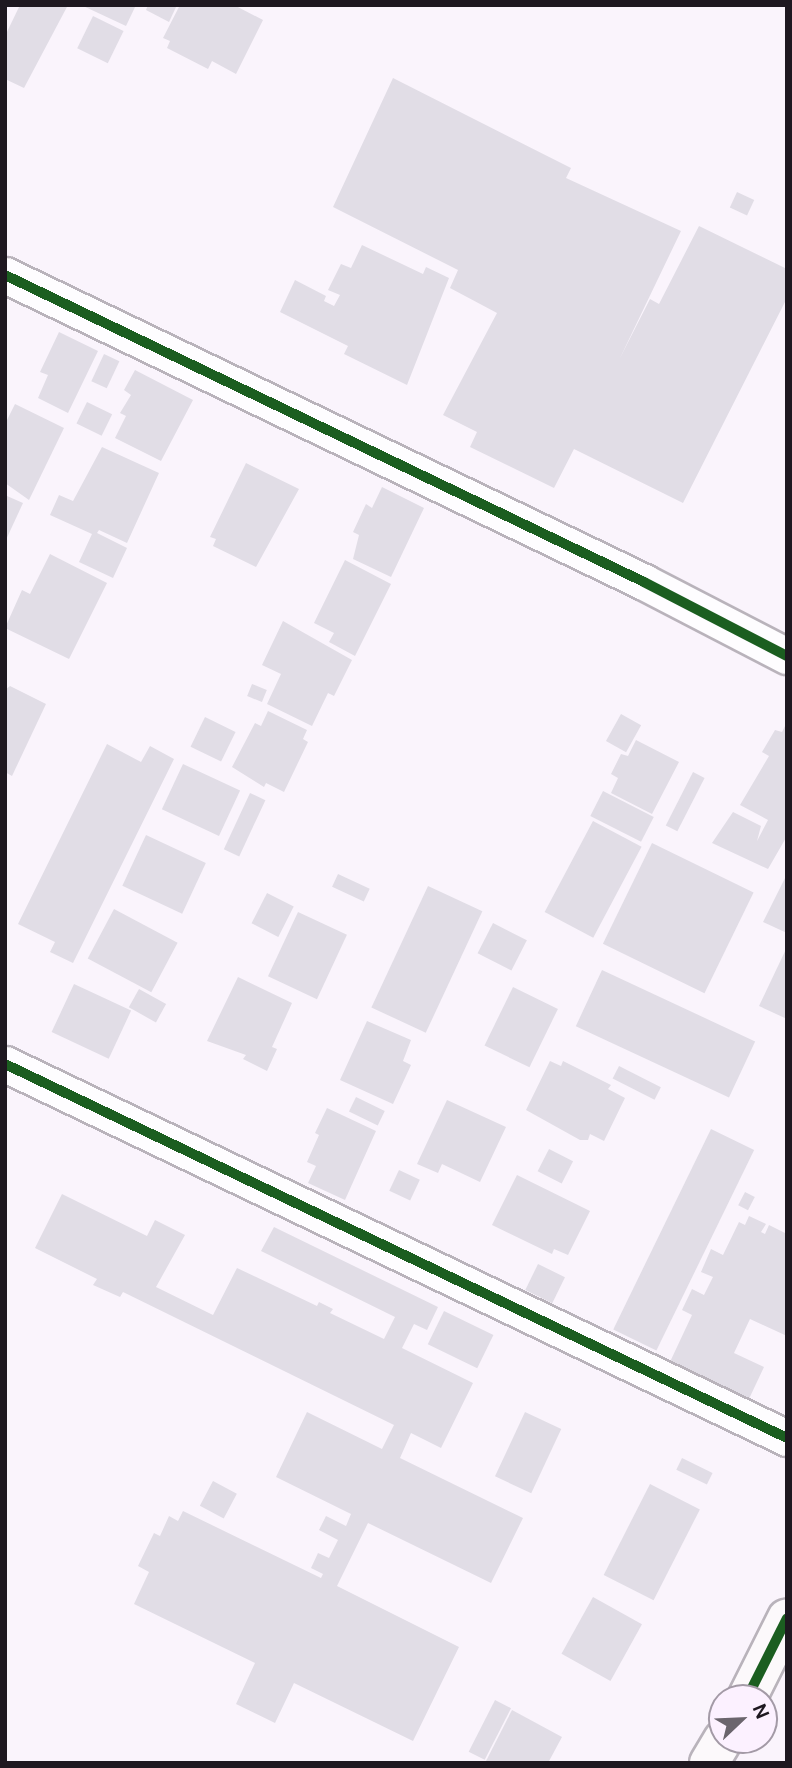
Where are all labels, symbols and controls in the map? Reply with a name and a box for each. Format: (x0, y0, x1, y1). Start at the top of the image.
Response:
north arrow (708, 1684, 778, 1754)
text: N (747, 1700, 775, 1723)

